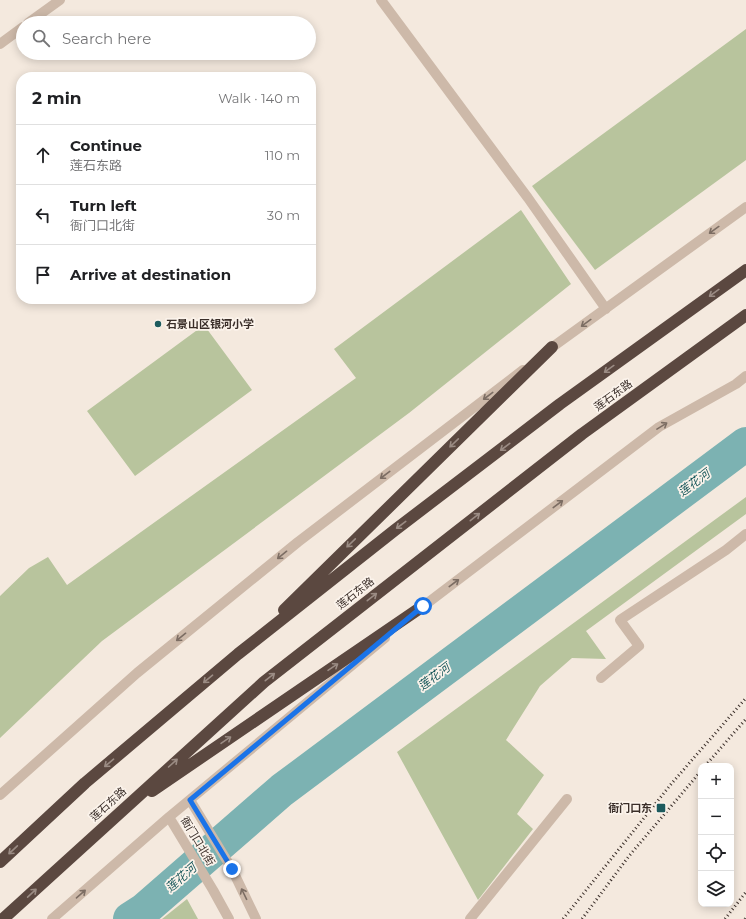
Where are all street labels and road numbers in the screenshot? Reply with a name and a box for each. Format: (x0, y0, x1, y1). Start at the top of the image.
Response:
street label: 莲石东路 (591, 376, 635, 414)
street label: 莲石东路 (333, 574, 377, 612)
street label: 莲石东路 (87, 784, 129, 824)
street label: 衙门口北街 (178, 814, 218, 868)

